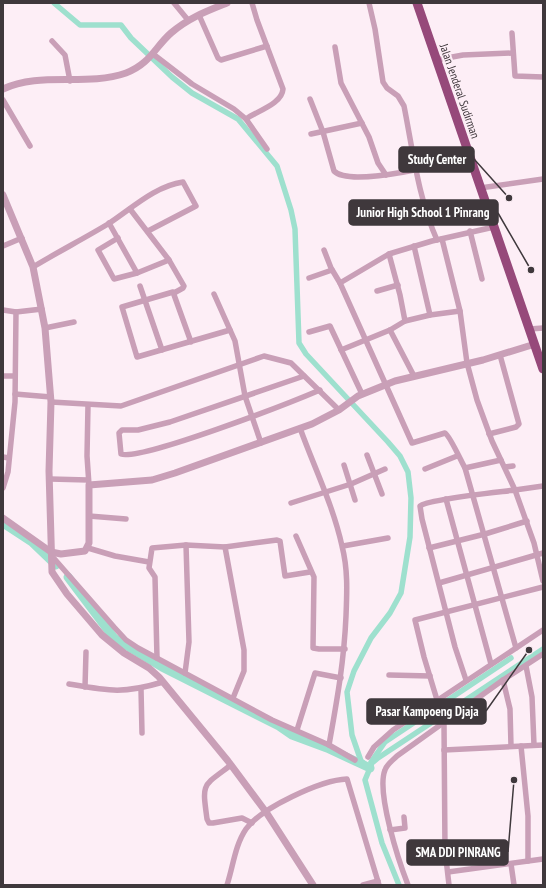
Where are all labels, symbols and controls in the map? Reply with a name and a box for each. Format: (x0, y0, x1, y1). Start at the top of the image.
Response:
street label: Jalan Jenderal Sudirman (436, 41, 483, 140)
callout: Study Center (399, 147, 474, 172)
text: Study Center (408, 151, 466, 168)
callout: Junior High School 1 Pinrang (349, 200, 498, 225)
text: Junior High School 1 Pinrang (356, 204, 490, 221)
callout: Pasar Kampoeng Djaja (367, 699, 486, 724)
text: Pasar Kampoeng Djaja (375, 703, 479, 720)
callout: SMA DDI PINRANG (407, 840, 508, 865)
text: SMA DDI PINRANG (415, 844, 501, 861)

